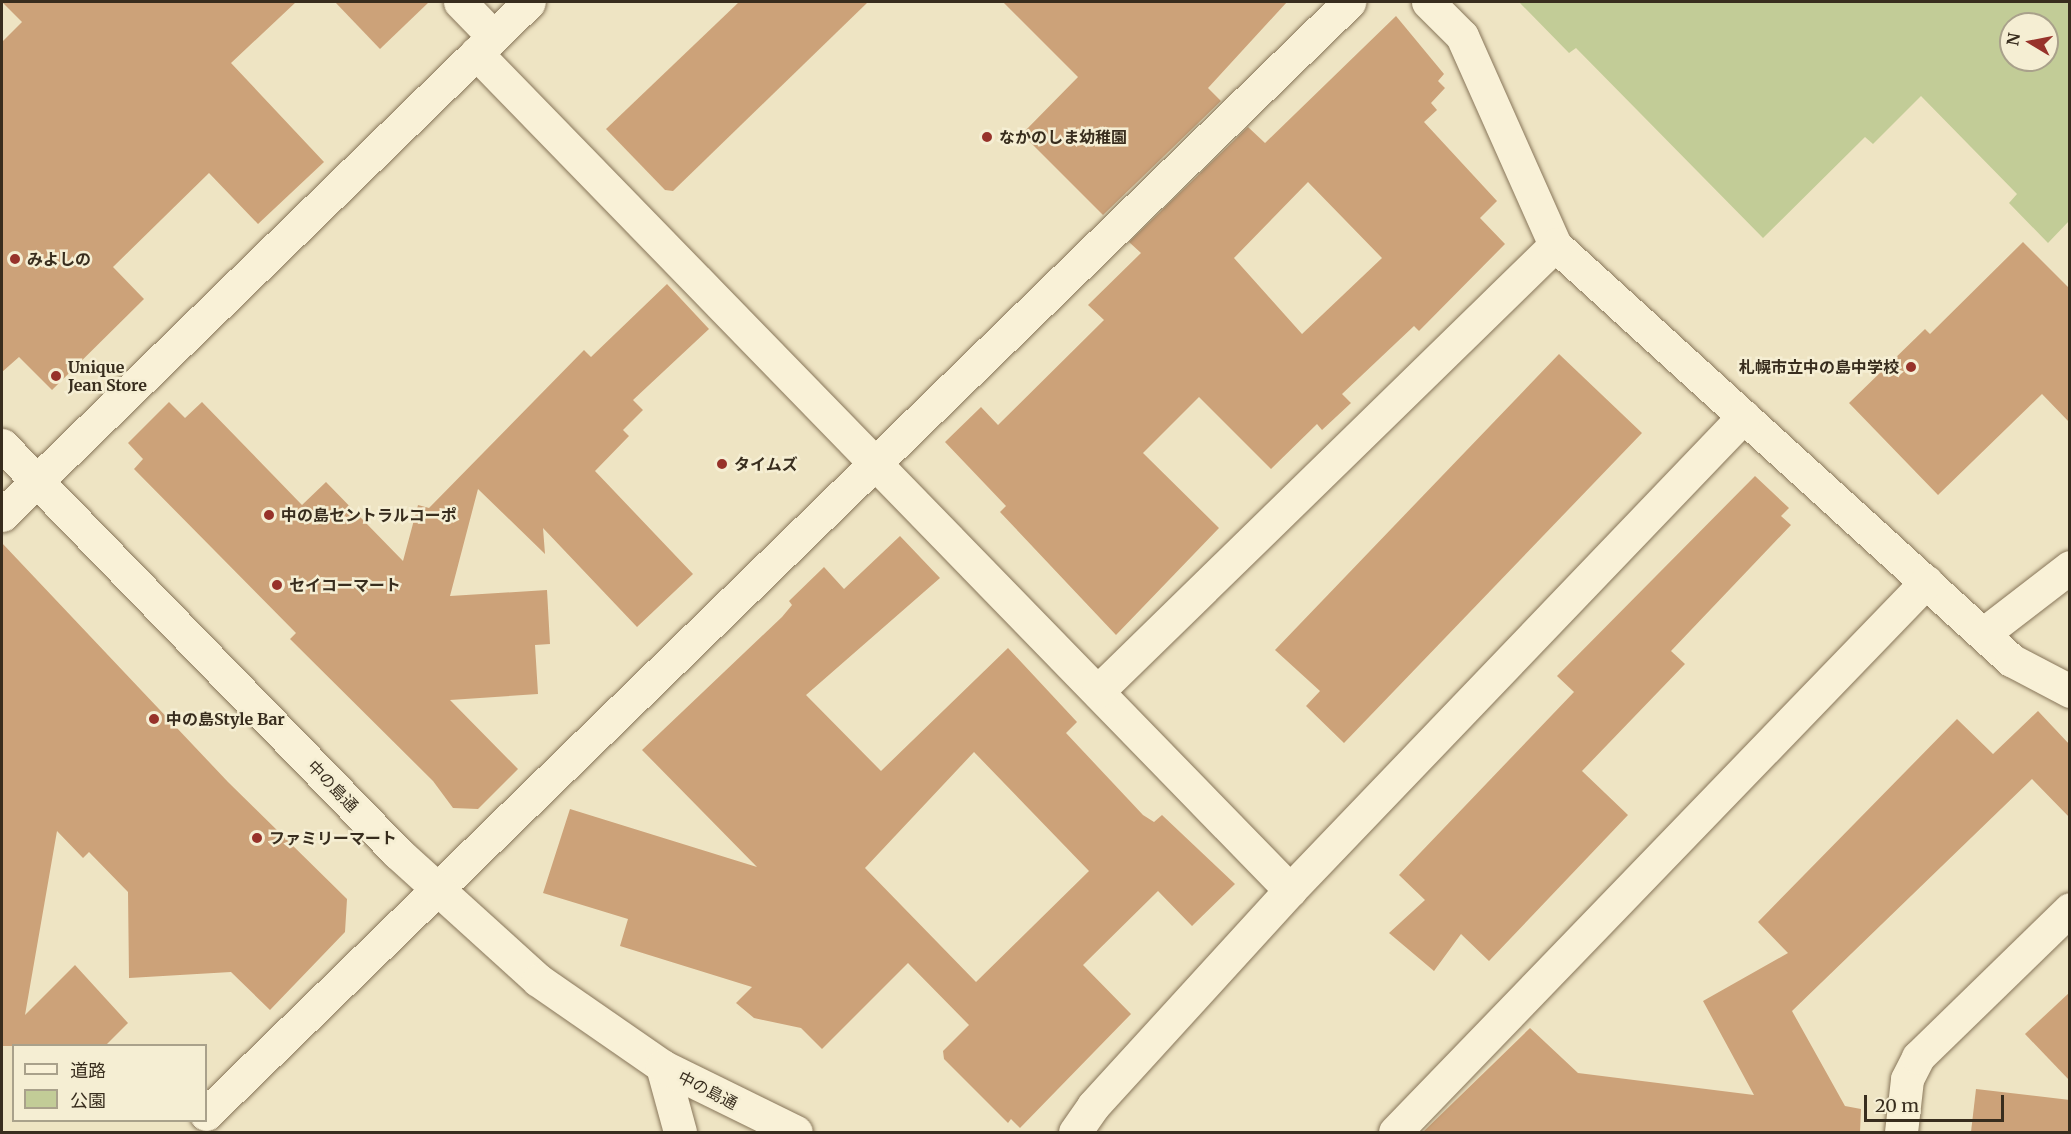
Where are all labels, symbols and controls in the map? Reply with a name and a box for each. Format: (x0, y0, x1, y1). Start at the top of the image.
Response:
north arrow (1999, 12, 2059, 72)
text: N (2002, 31, 2024, 47)
place label: なかのしま幼稚園 (999, 127, 1127, 147)
marker: なかのしま幼稚園 (980, 130, 994, 144)
place label: みよしの (27, 249, 91, 269)
marker: みよしの (8, 252, 22, 266)
place label: Unique Jean Store (68, 357, 147, 395)
place label: 札幌市立中の島中学校 (1739, 357, 1899, 377)
marker: 札幌市立中の島中学校 (1904, 360, 1918, 374)
marker: Unique Jean Store (49, 369, 63, 383)
place label: タイムズ (734, 454, 798, 474)
marker: タイムズ (715, 457, 729, 471)
place label: 中の島セントラルコーポ (281, 505, 457, 525)
marker: 中の島セントラルコーポ (262, 508, 276, 522)
place label: セイコーマート (289, 575, 401, 595)
marker: セイコーマート (270, 578, 284, 592)
place label: 中の島Style Bar (166, 709, 285, 729)
marker: 中の島Style Bar (147, 712, 161, 726)
street label: 中の島通 (304, 756, 362, 816)
place label: ファミリーマート (269, 828, 397, 848)
marker: ファミリーマート (250, 831, 264, 845)
legend (12, 1044, 207, 1122)
text: 道路 (70, 1059, 106, 1082)
street label: 中の島通 (675, 1067, 741, 1113)
scale bar (1867, 1083, 2006, 1121)
text: 公園 (70, 1089, 106, 1112)
text: 20 m (1875, 1094, 1919, 1117)

